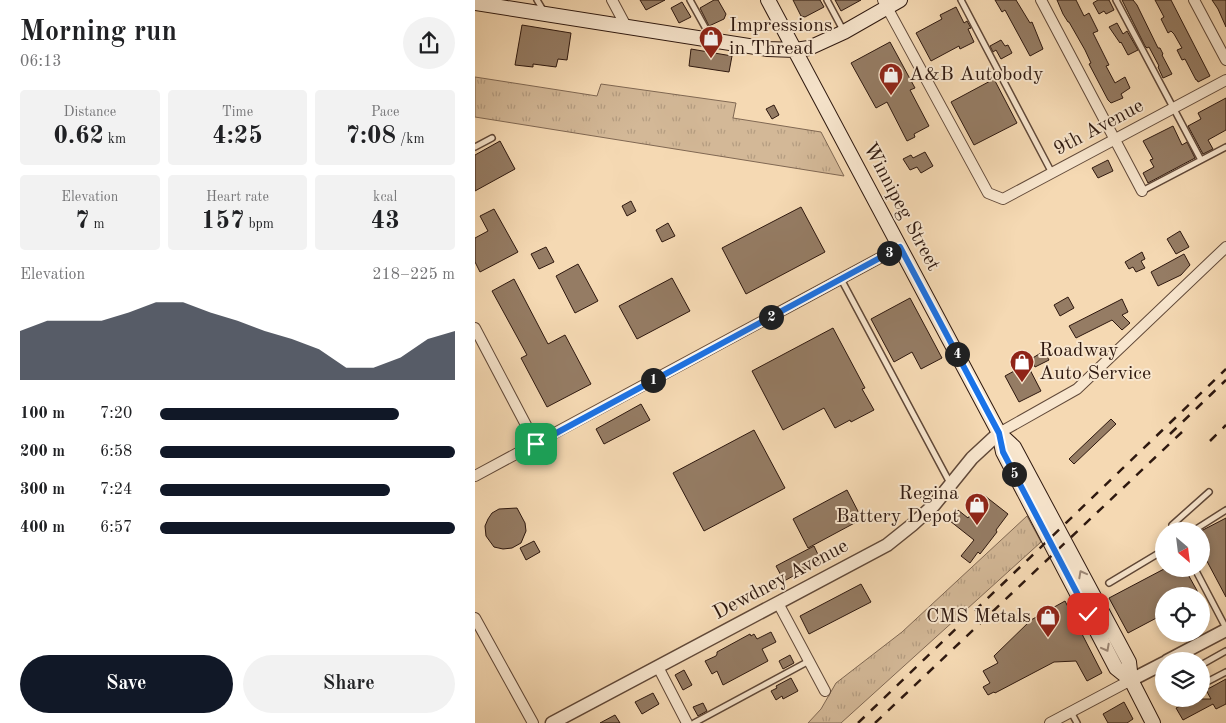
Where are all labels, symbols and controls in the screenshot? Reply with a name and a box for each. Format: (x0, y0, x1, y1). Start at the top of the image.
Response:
place label: Impressions in Thread (729, 16, 833, 59)
button: share (403, 17, 455, 69)
text: Morning run (20, 19, 177, 47)
shop icon: Impressions in Thread (698, 25, 724, 59)
text: 06:13 (20, 54, 62, 70)
shop icon: A&B Autobody (878, 62, 904, 96)
place label: A&B Autobody (909, 65, 1044, 85)
street label: 9th Avenue (1051, 96, 1147, 160)
text: Distance (63, 105, 116, 119)
text: Time (222, 105, 253, 119)
text: Pace (371, 105, 399, 119)
text: 0.62 (53, 124, 104, 149)
text: 4:25 (212, 124, 263, 149)
text: 7:08 (346, 124, 396, 149)
text: km (104, 132, 126, 146)
text: /km (396, 132, 425, 146)
street label: Winnipeg Street (859, 140, 943, 274)
text: Elevation (61, 190, 118, 204)
text: Heart rate (206, 190, 269, 204)
text: kcal (373, 190, 397, 204)
text: 7 (75, 209, 90, 234)
text: 157 (201, 209, 245, 234)
text: 43 (371, 209, 400, 234)
text: m (90, 217, 105, 231)
text: bpm (245, 217, 274, 231)
pin: 3 (877, 240, 901, 266)
text: 3 (885, 246, 894, 260)
text: Elevation (20, 267, 85, 283)
text: 218–225 m (372, 267, 455, 283)
pin: 2 (759, 304, 783, 330)
text: 2 (767, 310, 776, 324)
place label: Roadway Auto Service (1039, 341, 1151, 384)
pin: 4 (945, 342, 969, 366)
text: 4 (953, 347, 962, 361)
shop icon: Roadway Auto Service (1009, 349, 1035, 383)
pin: 1 (641, 368, 665, 392)
text: 1 (649, 373, 658, 387)
text: 100 m (20, 406, 65, 422)
text: 7:20 (100, 406, 132, 422)
pin (515, 423, 557, 465)
icon: arrive (522, 430, 550, 458)
text: 200 m (20, 444, 65, 460)
text: 6:58 (100, 444, 132, 460)
pin: 5 (1001, 462, 1027, 486)
text: 5 (1010, 467, 1019, 481)
text: 300 m (20, 482, 65, 498)
text: 7:24 (100, 482, 132, 498)
place label: Regina Battery Depot (836, 484, 959, 527)
shop icon: Regina Battery Depot (964, 492, 990, 526)
text: 400 m (20, 520, 65, 536)
text: 6:57 (100, 520, 132, 536)
north arrow (1155, 522, 1210, 578)
map controls (1155, 522, 1210, 707)
street label: Dewdney Avenue (710, 536, 852, 624)
one-way arrow (1078, 570, 1088, 579)
button: locate (1155, 587, 1210, 642)
pin (1067, 593, 1109, 635)
icon: check (1074, 600, 1102, 628)
shop icon: CMS Metals (1035, 604, 1061, 638)
place label: CMS Metals (926, 607, 1031, 627)
one-way arrow (1100, 643, 1110, 652)
button: layers (1155, 652, 1210, 707)
button: Save (20, 655, 233, 713)
button: Share (243, 655, 455, 713)

